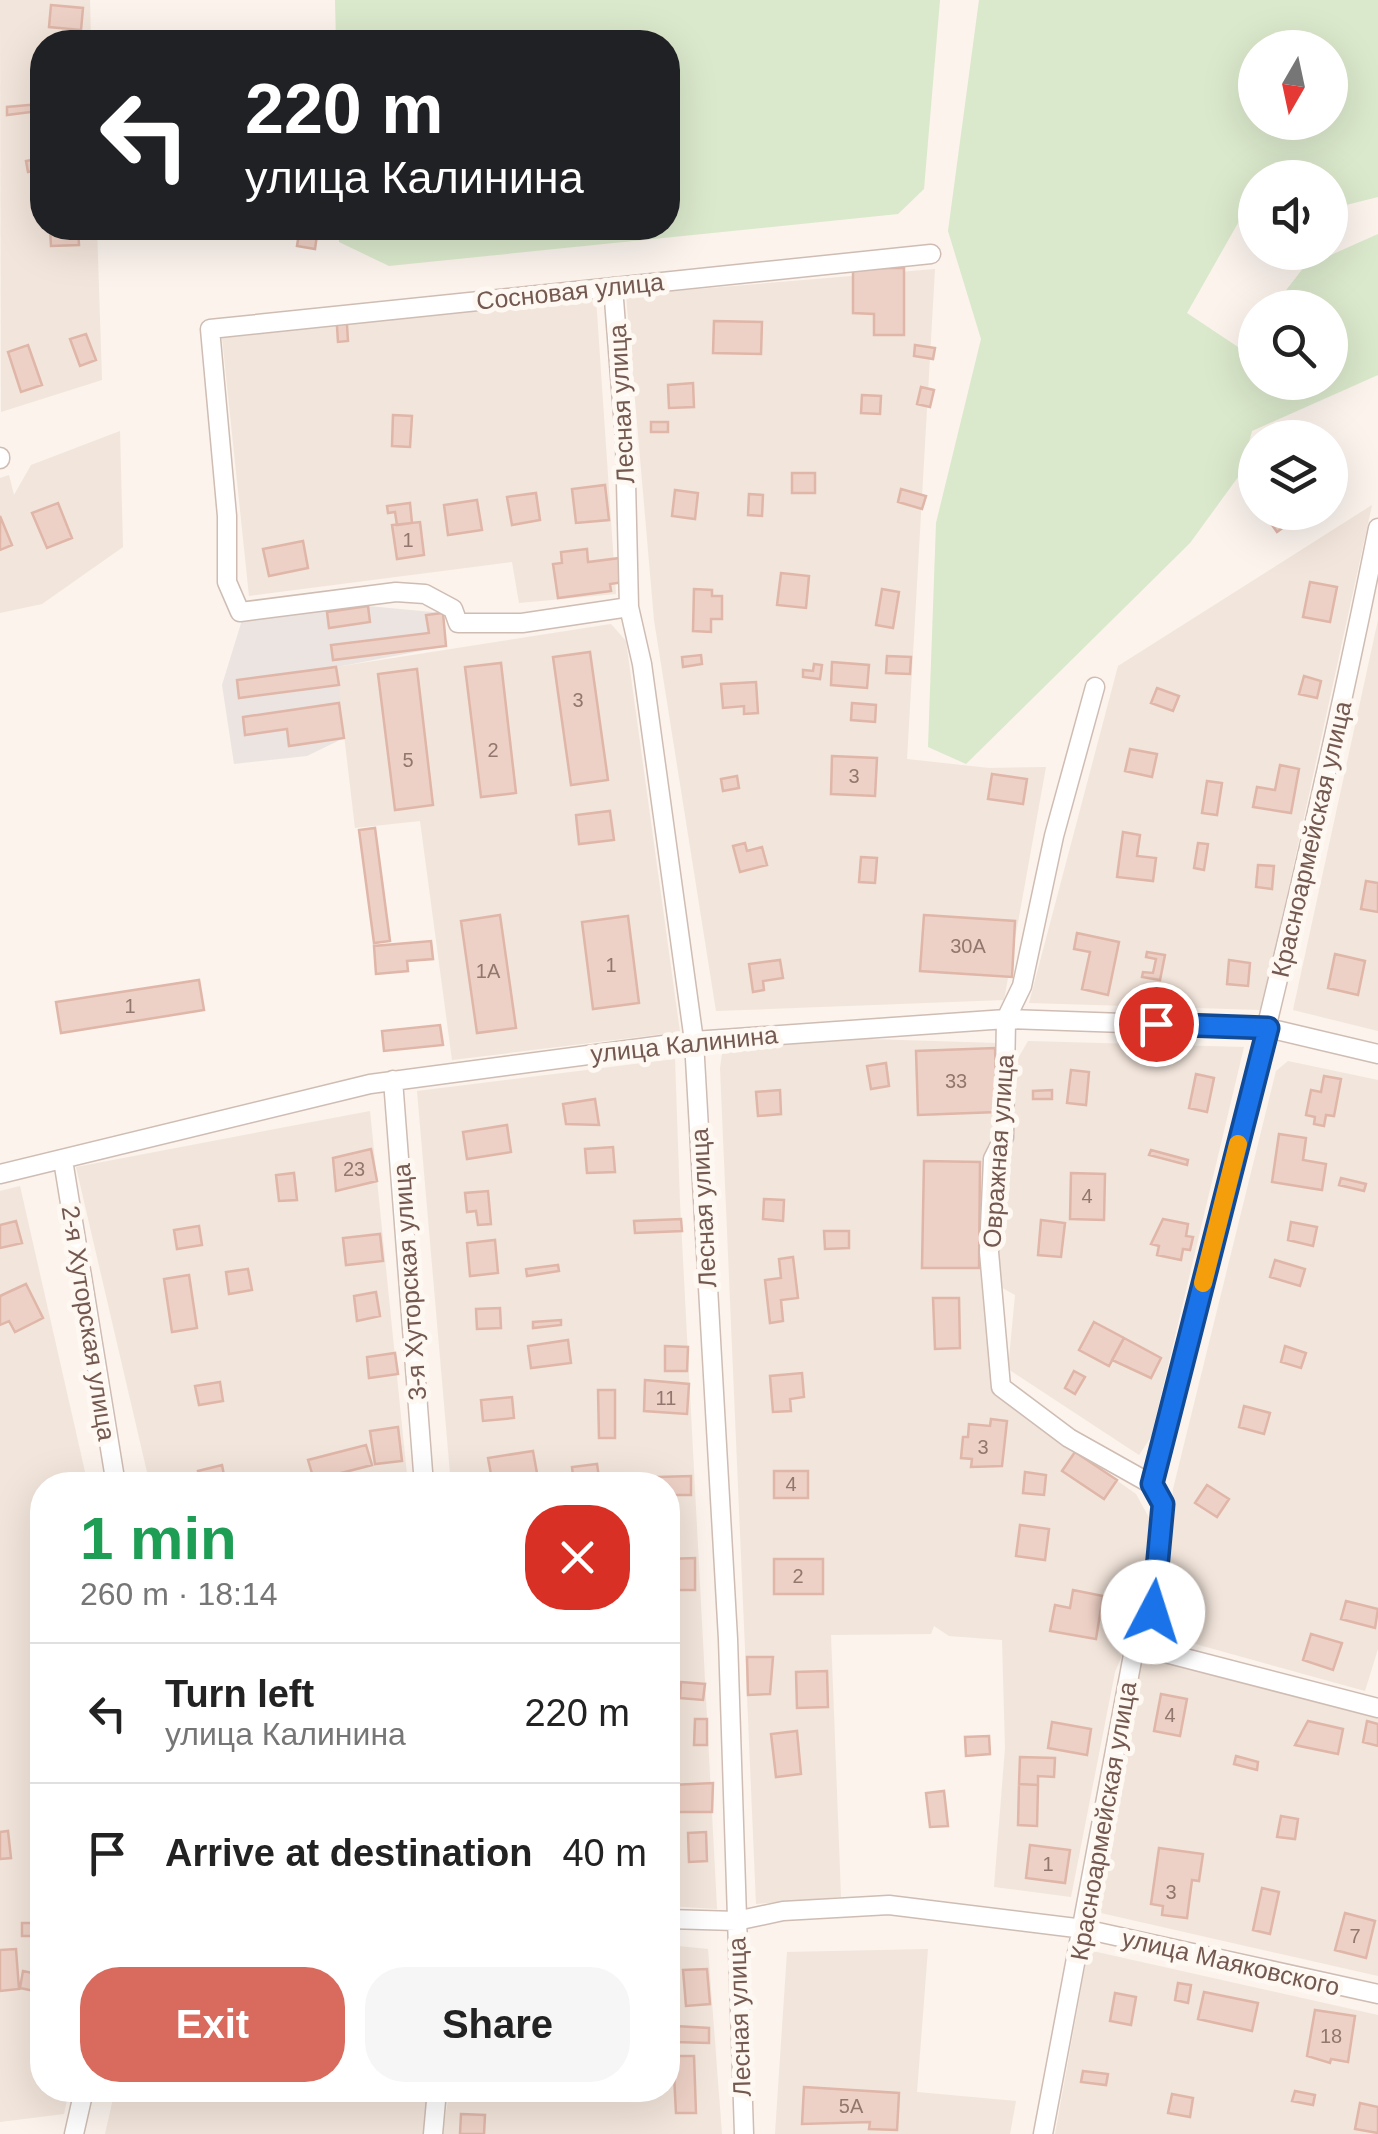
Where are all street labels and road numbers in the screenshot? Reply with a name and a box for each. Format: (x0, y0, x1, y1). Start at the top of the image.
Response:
street label: Сосновая улица (475, 267, 665, 315)
street label: Лесная улица (603, 323, 639, 484)
street label: Красноармейская улица (1266, 698, 1356, 980)
street label: улица Калинина (589, 1020, 779, 1068)
street label: Овражная улица (977, 1053, 1019, 1249)
street label: Лесная улица (685, 1127, 721, 1288)
street label: 3-я Хуторская улица (387, 1163, 431, 1401)
street label: 2-я Хуторская улица (57, 1204, 121, 1443)
street label: Красноармейская улица (1065, 1679, 1141, 1963)
street label: улица Маяковского (1119, 1923, 1343, 2001)
street label: Лесная улица (722, 1937, 756, 2097)

